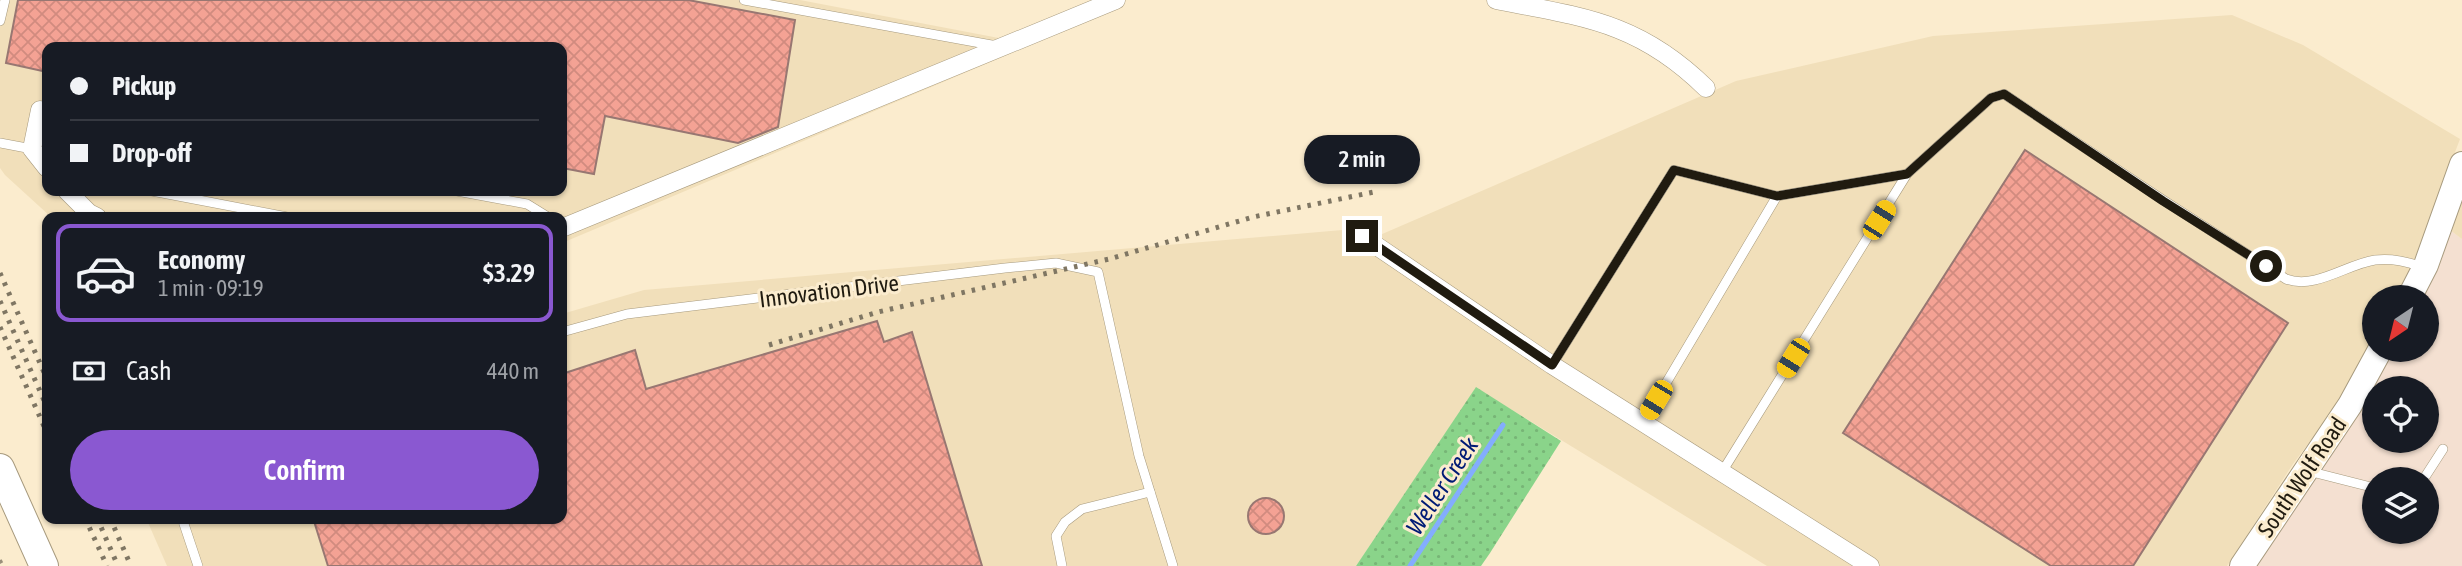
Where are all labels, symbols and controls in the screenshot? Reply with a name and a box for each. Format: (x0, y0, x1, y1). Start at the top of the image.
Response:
text: Pickup (112, 71, 176, 101)
callout: 2 min (1304, 134, 1420, 184)
text: Drop-off (112, 138, 192, 168)
text: 2 min (1339, 146, 1385, 172)
car (1859, 197, 1900, 243)
route end (1346, 220, 1378, 252)
icon: car (74, 242, 137, 305)
text: Economy (158, 245, 245, 275)
route start (2250, 250, 2282, 282)
text: $3.29 (483, 258, 535, 288)
street label: Innovation Drive (758, 270, 900, 312)
text: 1 min · 09:19 (158, 275, 264, 301)
north arrow (2362, 285, 2440, 362)
map controls (2362, 285, 2439, 544)
car (1773, 335, 1814, 381)
icon: cash (70, 352, 108, 390)
text: Cash (126, 356, 172, 386)
text: 440 m (487, 358, 539, 384)
button: locate (2362, 376, 2439, 453)
car (1637, 377, 1676, 423)
street label: South Wolf Road (2252, 412, 2352, 542)
button: Confirm (70, 430, 539, 510)
water label: Weller Creek (1401, 432, 1484, 540)
button: layers (2362, 467, 2439, 544)

